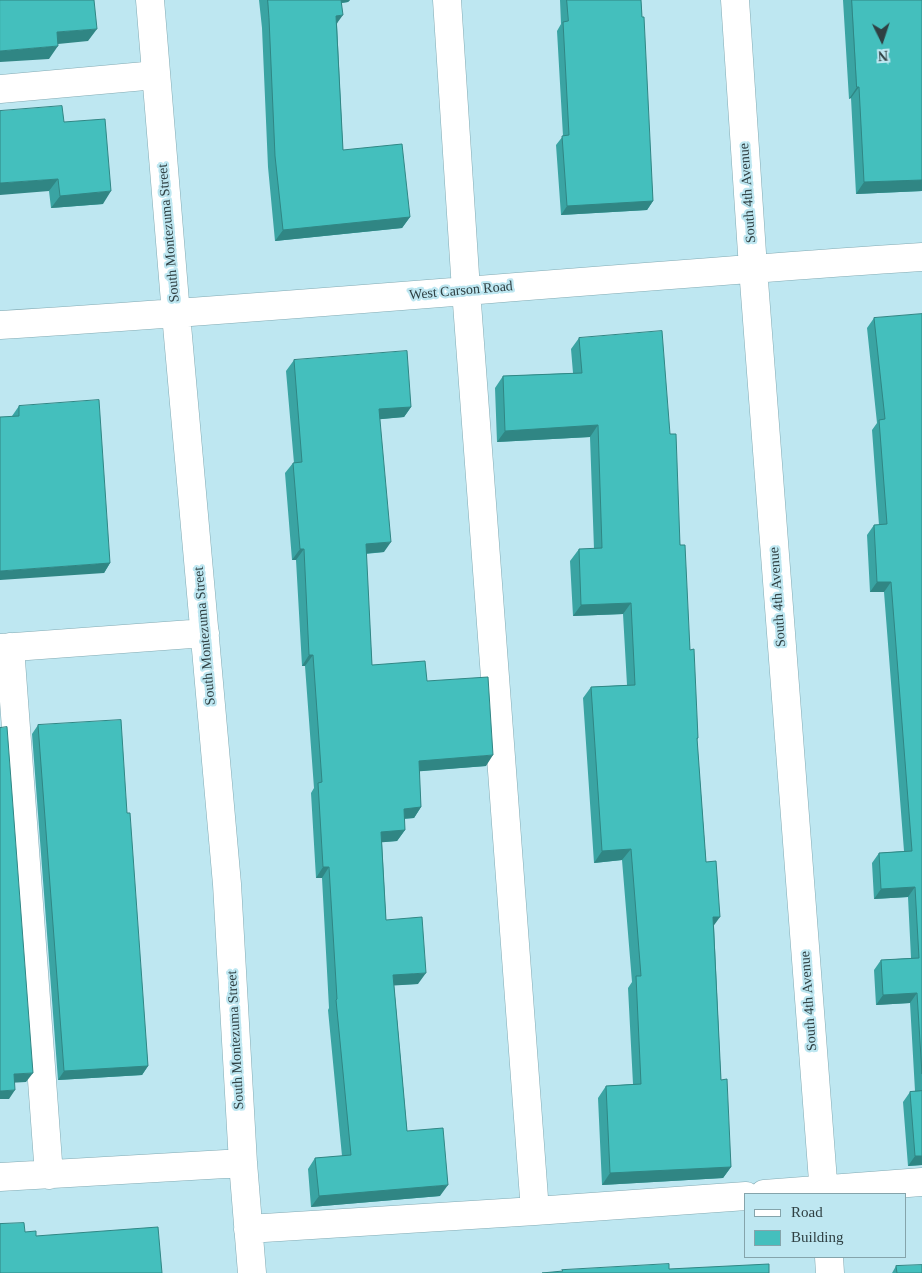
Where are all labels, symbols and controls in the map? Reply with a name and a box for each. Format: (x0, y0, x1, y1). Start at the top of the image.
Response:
north arrow (857, 15, 907, 65)
text: N (878, 48, 889, 63)
street label: South 4th Avenue (736, 143, 760, 243)
street label: South Montezuma Street (155, 163, 183, 303)
street label: West Carson Road (409, 278, 513, 304)
street label: South 4th Avenue (766, 547, 790, 647)
street label: South Montezuma Street (191, 566, 219, 706)
street label: South 4th Avenue (797, 951, 821, 1051)
street label: South Montezuma Street (224, 970, 248, 1110)
legend (744, 1193, 907, 1258)
text: Road (791, 1204, 823, 1220)
text: Building (791, 1229, 844, 1245)

